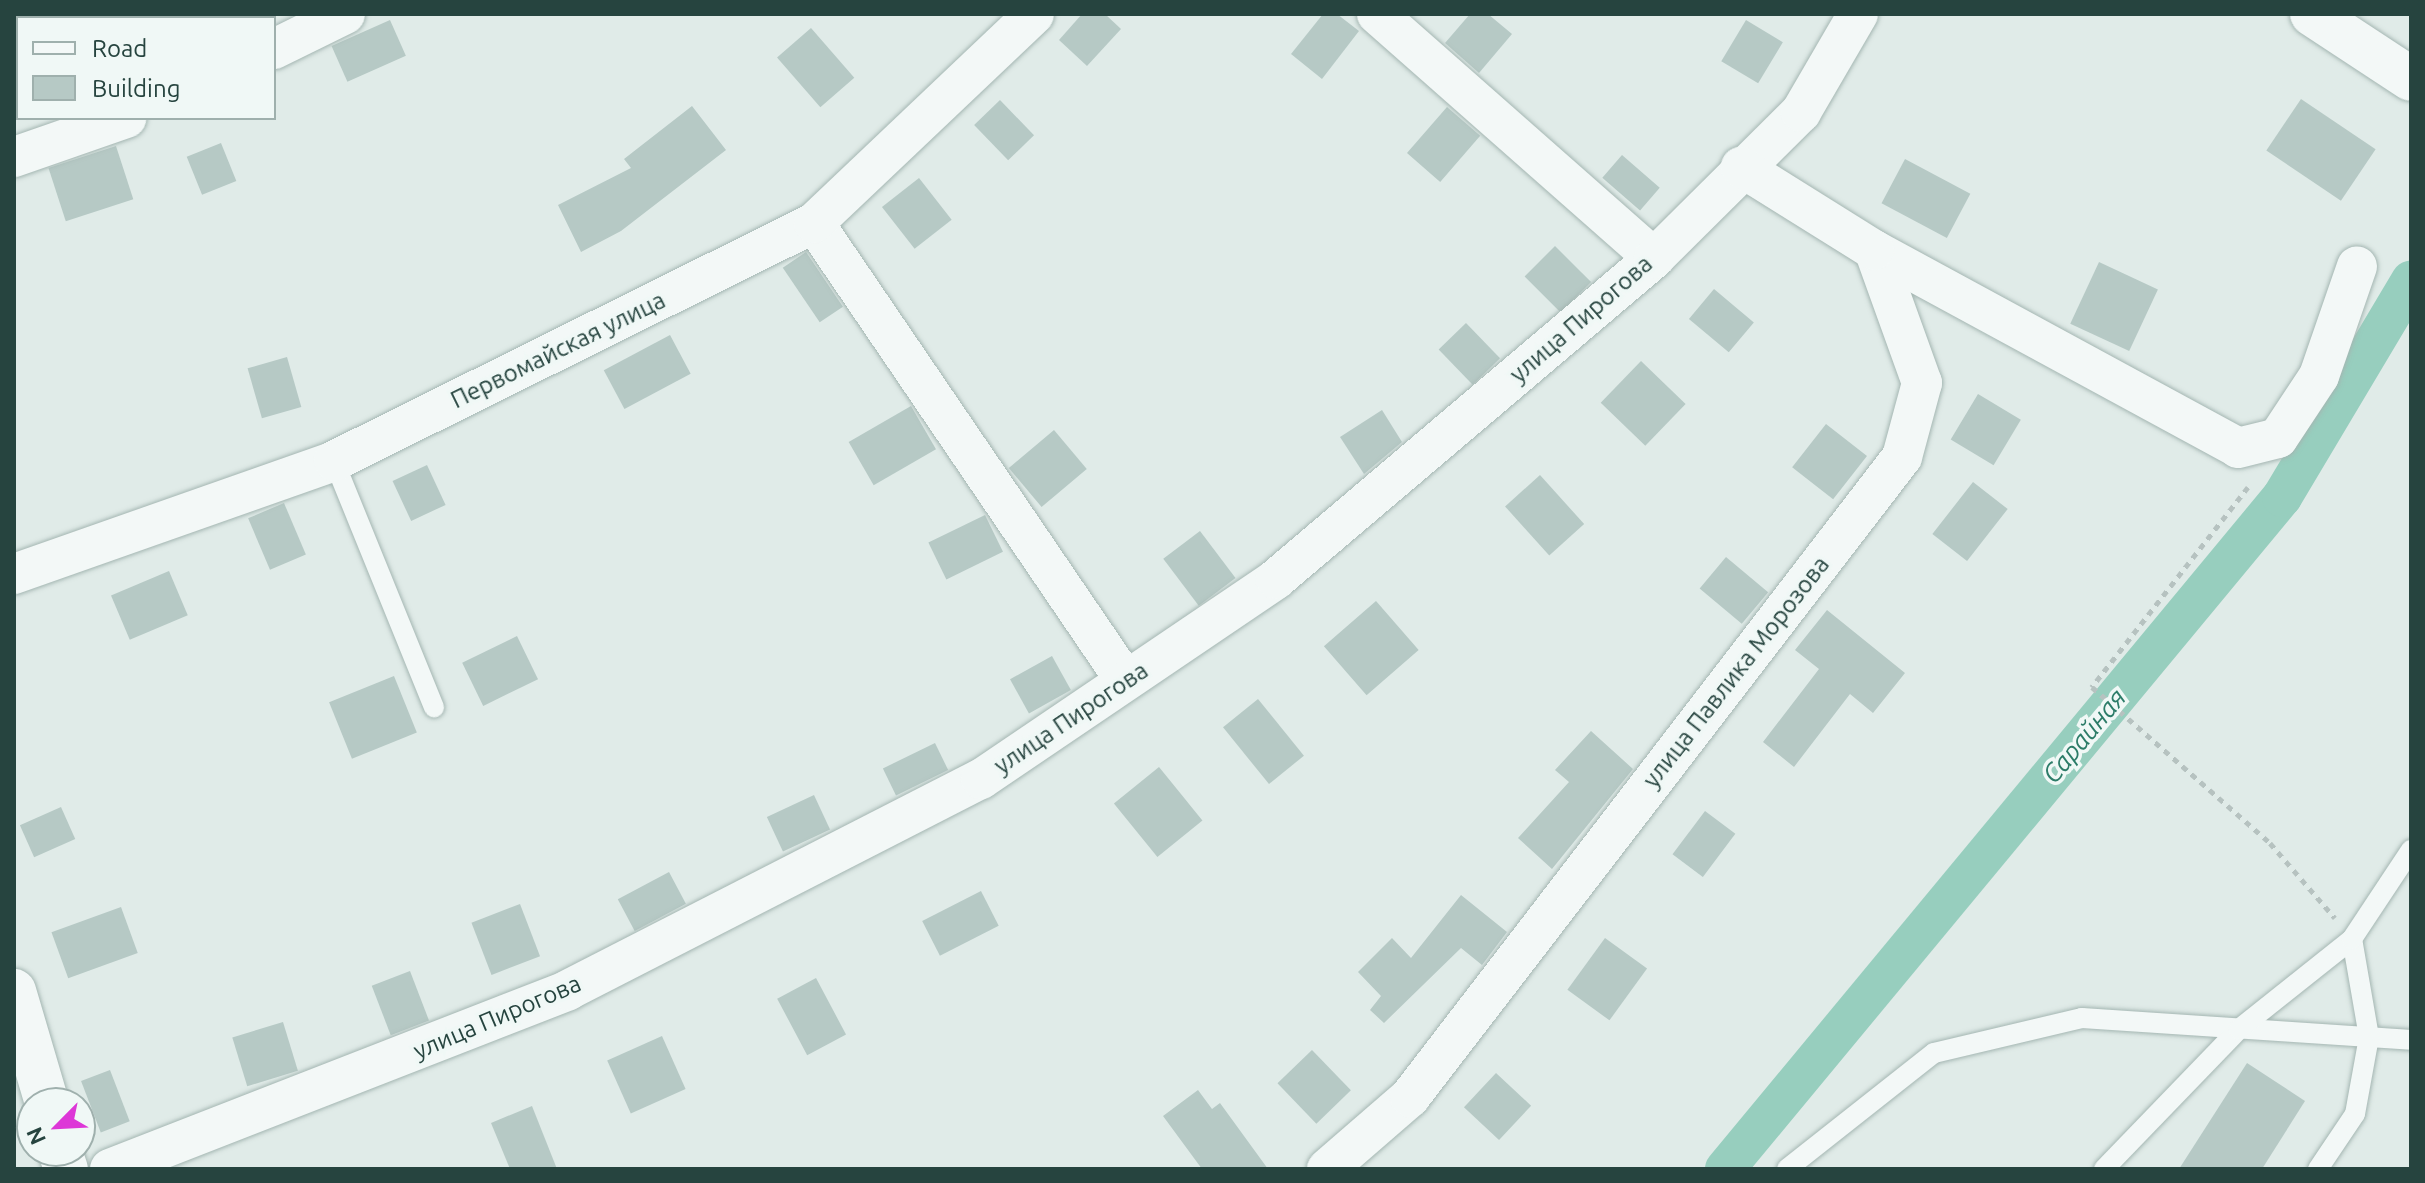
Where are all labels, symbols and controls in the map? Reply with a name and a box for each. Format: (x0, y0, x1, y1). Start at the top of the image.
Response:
legend (16, 16, 276, 120)
text: Road (92, 35, 147, 62)
text: Building (92, 75, 180, 102)
street label: улица Пирогова (1504, 249, 1658, 389)
street label: Первомайская улица (446, 286, 670, 414)
street label: улица Павлика Морозова (1637, 551, 1835, 793)
street label: улица Пирогова (989, 656, 1153, 780)
water label: Сарайная (2036, 683, 2132, 789)
street label: улица Пирогова (409, 969, 585, 1065)
north arrow (16, 1087, 96, 1167)
text: N (21, 1124, 50, 1149)

